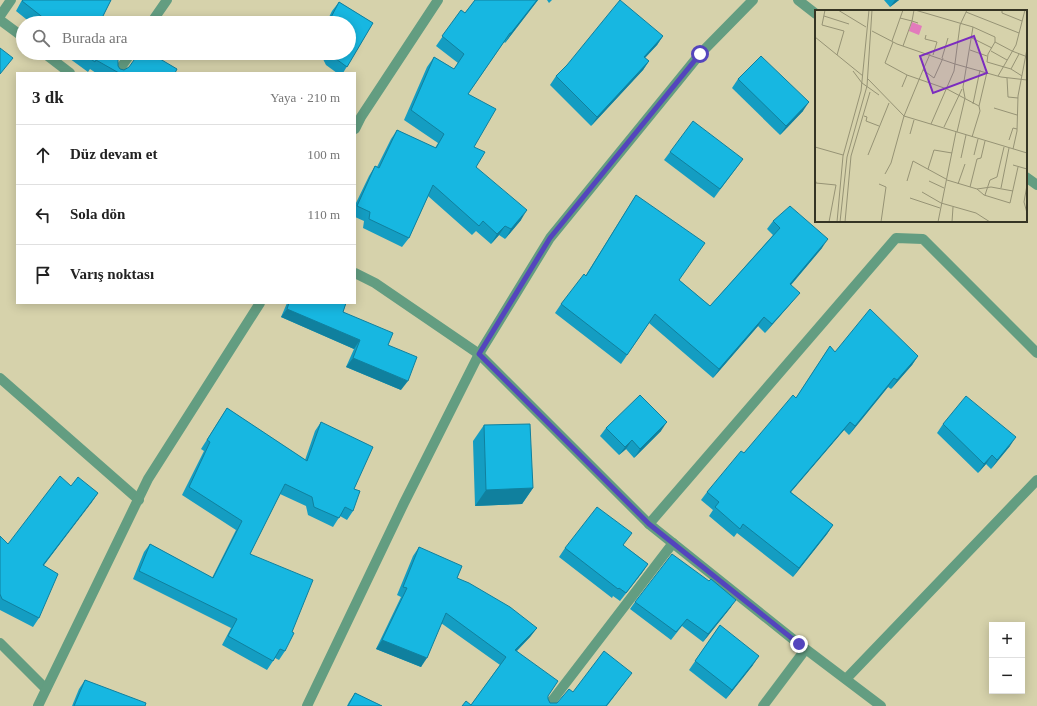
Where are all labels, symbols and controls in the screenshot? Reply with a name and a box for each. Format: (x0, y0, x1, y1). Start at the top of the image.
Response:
inset map (815, 10, 1027, 222)
search box (16, 16, 356, 60)
icon: search (30, 27, 52, 49)
text: Burada ara (62, 30, 127, 46)
route start (691, 45, 709, 63)
text: 3 dk (32, 88, 64, 107)
text: Yaya · 210 m (270, 90, 340, 105)
icon: ahead (32, 144, 54, 166)
text: Düz devam et (70, 146, 157, 162)
text: 100 m (307, 147, 340, 162)
icon: left (32, 204, 54, 226)
text: Sola dön (70, 206, 125, 222)
text: 110 m (308, 207, 340, 222)
icon: arrive (32, 264, 54, 286)
text: Varış noktası (70, 266, 154, 282)
map controls (989, 622, 1025, 694)
button: + (989, 622, 1025, 658)
route end (790, 635, 808, 653)
button: − (989, 658, 1025, 694)

